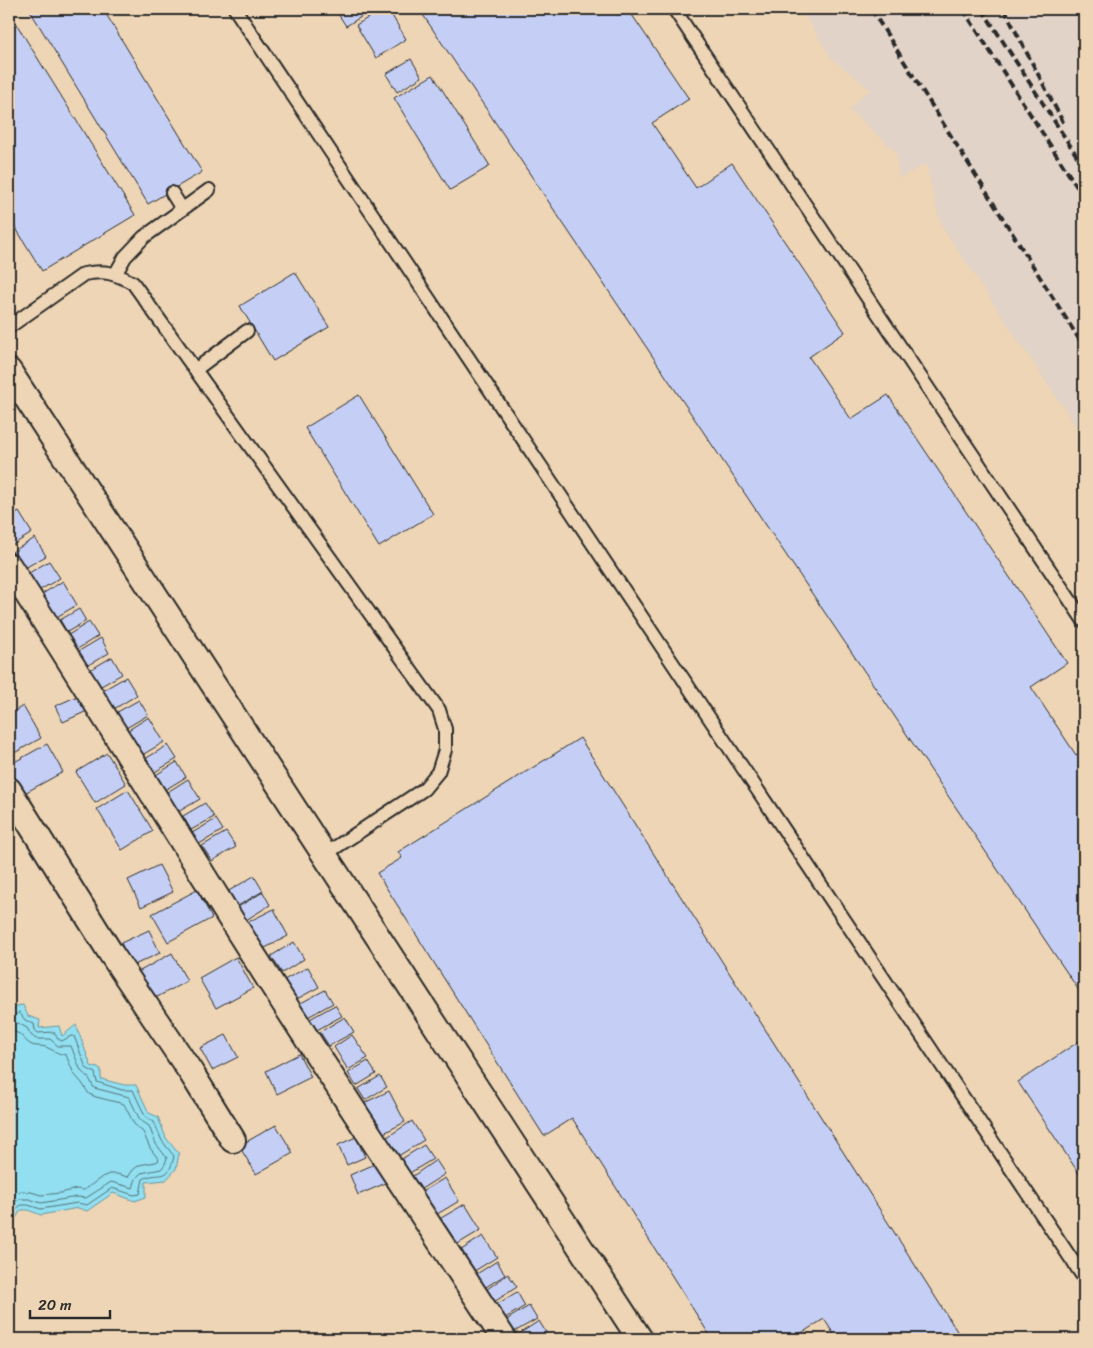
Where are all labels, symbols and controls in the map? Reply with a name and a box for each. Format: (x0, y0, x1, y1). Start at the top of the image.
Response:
scale bar (30, 1288, 110, 1320)
text: 20 m (38, 1292, 72, 1318)

